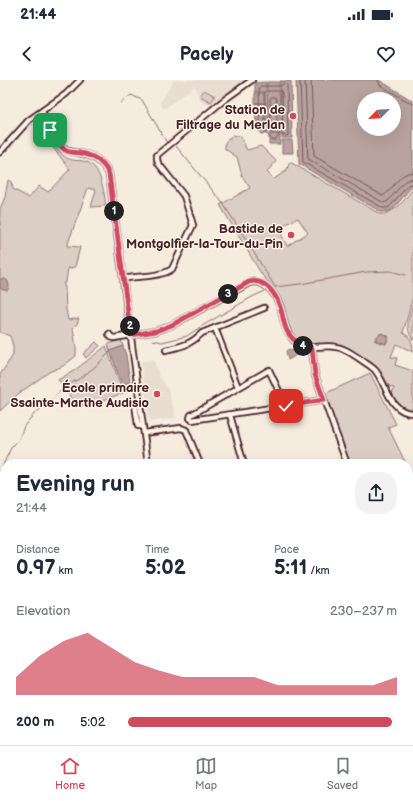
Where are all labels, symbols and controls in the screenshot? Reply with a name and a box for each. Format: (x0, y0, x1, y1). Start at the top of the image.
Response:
text: 21:44 (20, 5, 56, 24)
icon: back (16, 43, 38, 65)
icon: heart (375, 43, 397, 65)
text: Pacely (180, 44, 233, 65)
north arrow (357, 92, 401, 136)
map controls (357, 92, 401, 136)
place label: Station de Filtrage du Merlan (176, 102, 286, 133)
marker: Station de Filtrage du Merlan (288, 111, 298, 121)
pin (33, 113, 67, 147)
icon: arrive (39, 119, 61, 141)
pin: 1 (104, 201, 124, 221)
text: 1 (112, 204, 116, 217)
place label: Bastide de Montgolfier-la-Tour-du-Pin (126, 221, 284, 252)
marker: Bastide de Montgolfier-la-Tour-du-Pin (286, 230, 296, 240)
pin: 3 (218, 284, 238, 304)
text: 3 (225, 287, 231, 300)
pin: 2 (120, 316, 140, 336)
text: 2 (127, 319, 133, 332)
pin: 4 (293, 336, 313, 356)
text: 4 (300, 339, 306, 352)
place label: École primaire Ssainte-Marthe Audisio (11, 379, 150, 411)
marker: École primaire Ssainte-Marthe Audisio (152, 389, 162, 399)
pin (269, 389, 303, 423)
icon: check (275, 395, 297, 417)
text: Evening run (16, 471, 135, 498)
button: share (355, 472, 397, 514)
text: 21:44 (16, 500, 47, 516)
text: Distance (16, 543, 60, 556)
text: Time (145, 543, 169, 556)
text: Pace (274, 543, 299, 556)
text: 0.97 (16, 556, 56, 580)
text: 5:02 (145, 556, 186, 580)
text: 5:11 (274, 556, 307, 580)
text: km (56, 564, 73, 577)
text: /km (307, 564, 330, 577)
text: Elevation (16, 603, 70, 619)
text: 230–237 m (330, 603, 397, 619)
text: 200 m (16, 714, 54, 730)
text: 5:02 (80, 714, 105, 730)
tab: Home (55, 755, 85, 792)
tab: Map (195, 755, 217, 792)
tab: Saved (327, 755, 358, 792)

